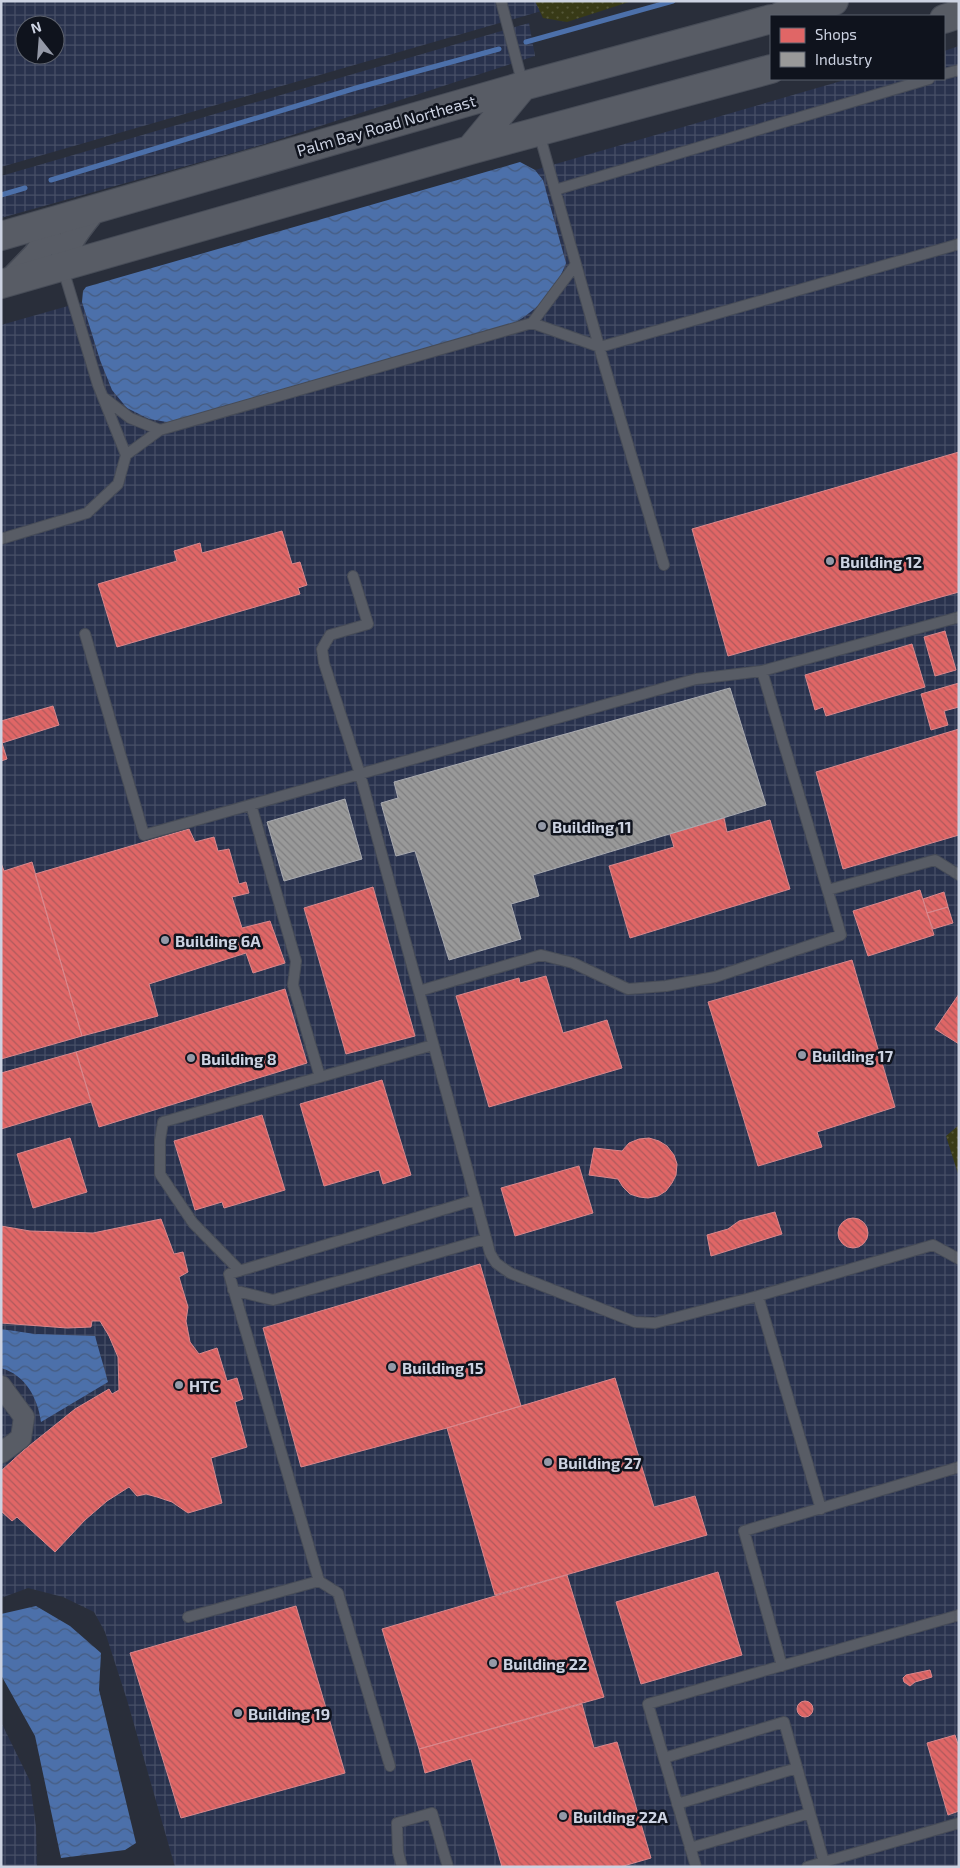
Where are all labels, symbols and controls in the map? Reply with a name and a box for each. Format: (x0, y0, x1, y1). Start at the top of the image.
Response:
north arrow (15, 15, 65, 65)
legend (770, 15, 945, 80)
text: N (29, 17, 43, 37)
text: Shops (815, 25, 857, 43)
text: Industry (815, 50, 872, 68)
street label: Palm Bay Road Northeast (294, 90, 478, 160)
place label: Building 12 (840, 552, 922, 571)
marker: Building 12 (824, 555, 836, 567)
place label: Building 11 (552, 817, 632, 836)
marker: Building 11 (536, 820, 548, 832)
place label: Building 6A (175, 931, 261, 950)
marker: Building 6A (159, 934, 171, 946)
place label: Building 17 (812, 1046, 894, 1065)
place label: Building 8 (201, 1049, 277, 1068)
marker: Building 17 (796, 1049, 808, 1061)
marker: Building 8 (185, 1052, 197, 1064)
place label: Building 15 (402, 1358, 484, 1377)
marker: Building 15 (386, 1361, 398, 1373)
place label: HTC (189, 1376, 219, 1395)
marker: HTC (173, 1379, 185, 1391)
place label: Building 27 (558, 1453, 642, 1472)
marker: Building 27 (542, 1456, 554, 1468)
place label: Building 22 (503, 1654, 587, 1673)
marker: Building 22 (487, 1657, 499, 1669)
place label: Building 19 (248, 1704, 330, 1723)
marker: Building 19 (232, 1707, 244, 1719)
place label: Building 22A (573, 1807, 668, 1826)
marker: Building 22A (557, 1810, 569, 1822)

